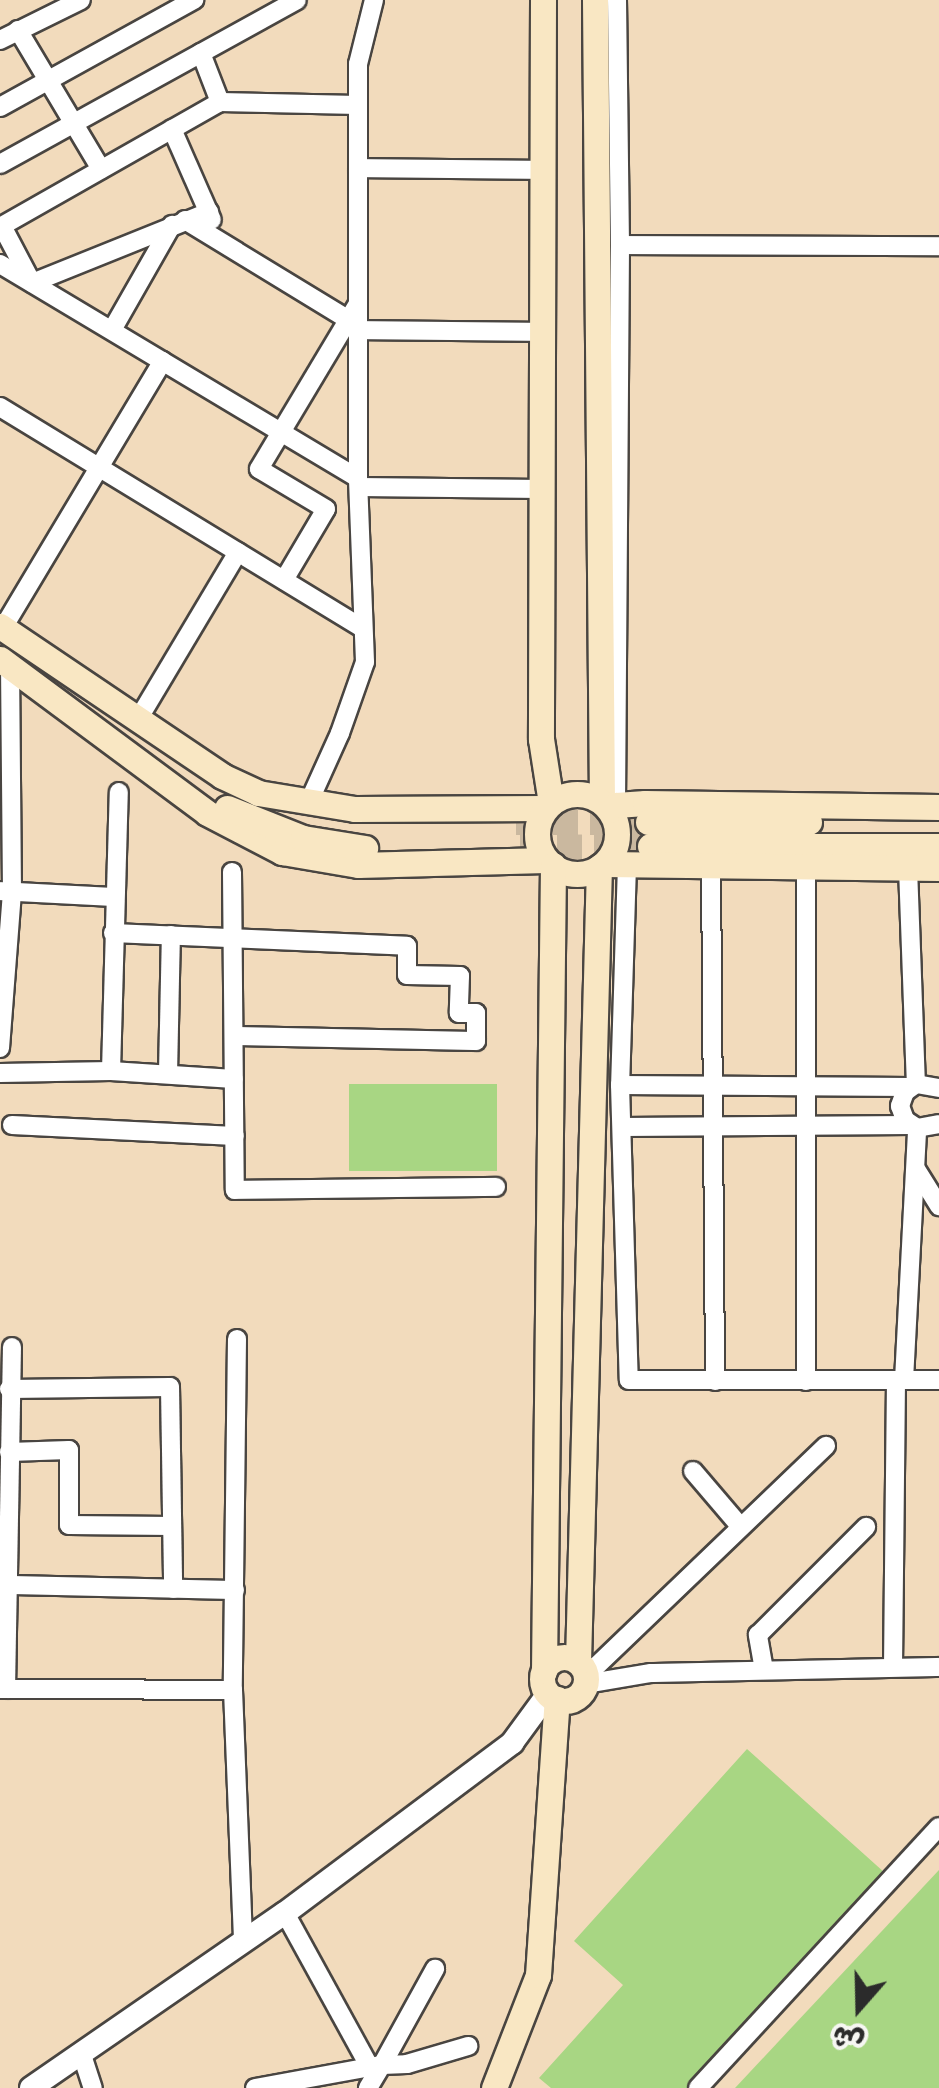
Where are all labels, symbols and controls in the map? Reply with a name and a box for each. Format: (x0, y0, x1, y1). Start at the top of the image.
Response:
north arrow (809, 1958, 909, 2058)
text: ش (827, 2012, 870, 2061)

